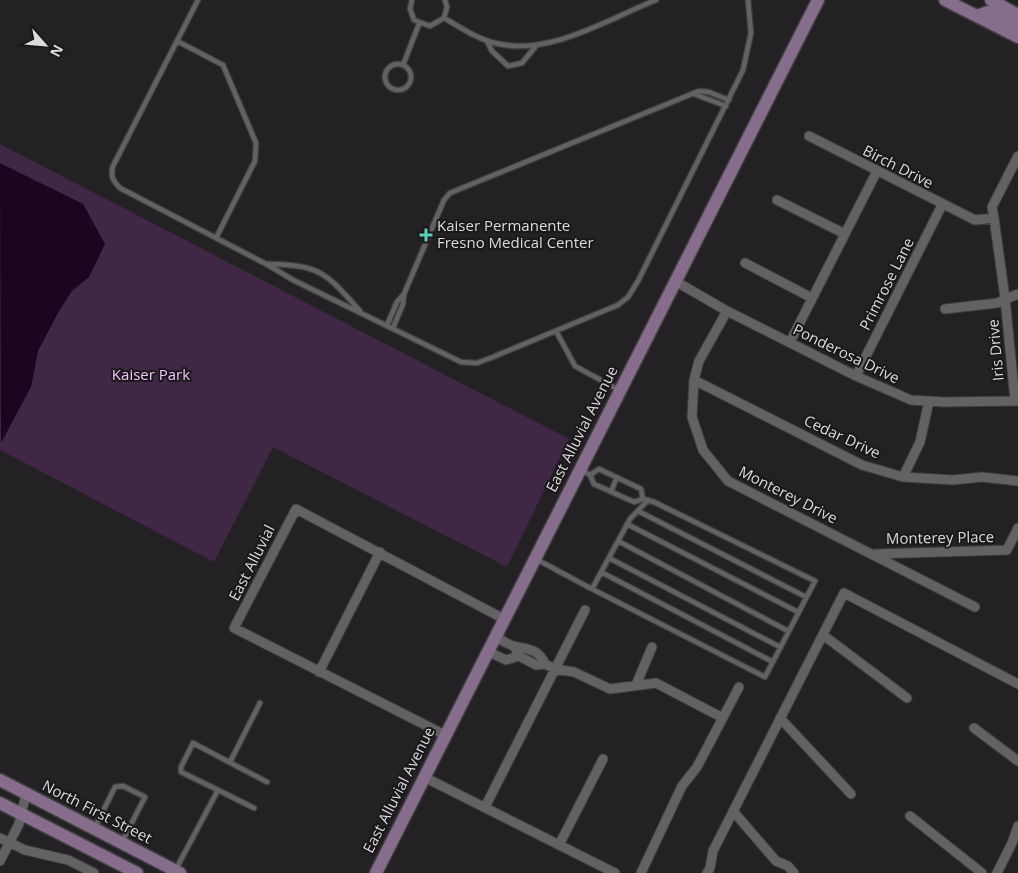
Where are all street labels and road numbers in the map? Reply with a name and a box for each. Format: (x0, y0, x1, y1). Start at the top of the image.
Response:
street label: Birch Drive (860, 140, 937, 192)
street label: Primrose Lane (854, 234, 918, 333)
street label: Iris Drive (982, 318, 1008, 382)
street label: Ponderosa Drive (790, 319, 903, 388)
street label: East Alluvial Avenue (541, 362, 622, 495)
street label: Cedar Drive (801, 410, 884, 463)
street label: Monterey Drive (736, 461, 841, 528)
street label: East Alluvial (223, 521, 279, 604)
street label: Monterey Place (886, 526, 994, 548)
street label: East Alluvial Avenue (358, 723, 439, 856)
street label: North First Street (39, 775, 156, 847)

